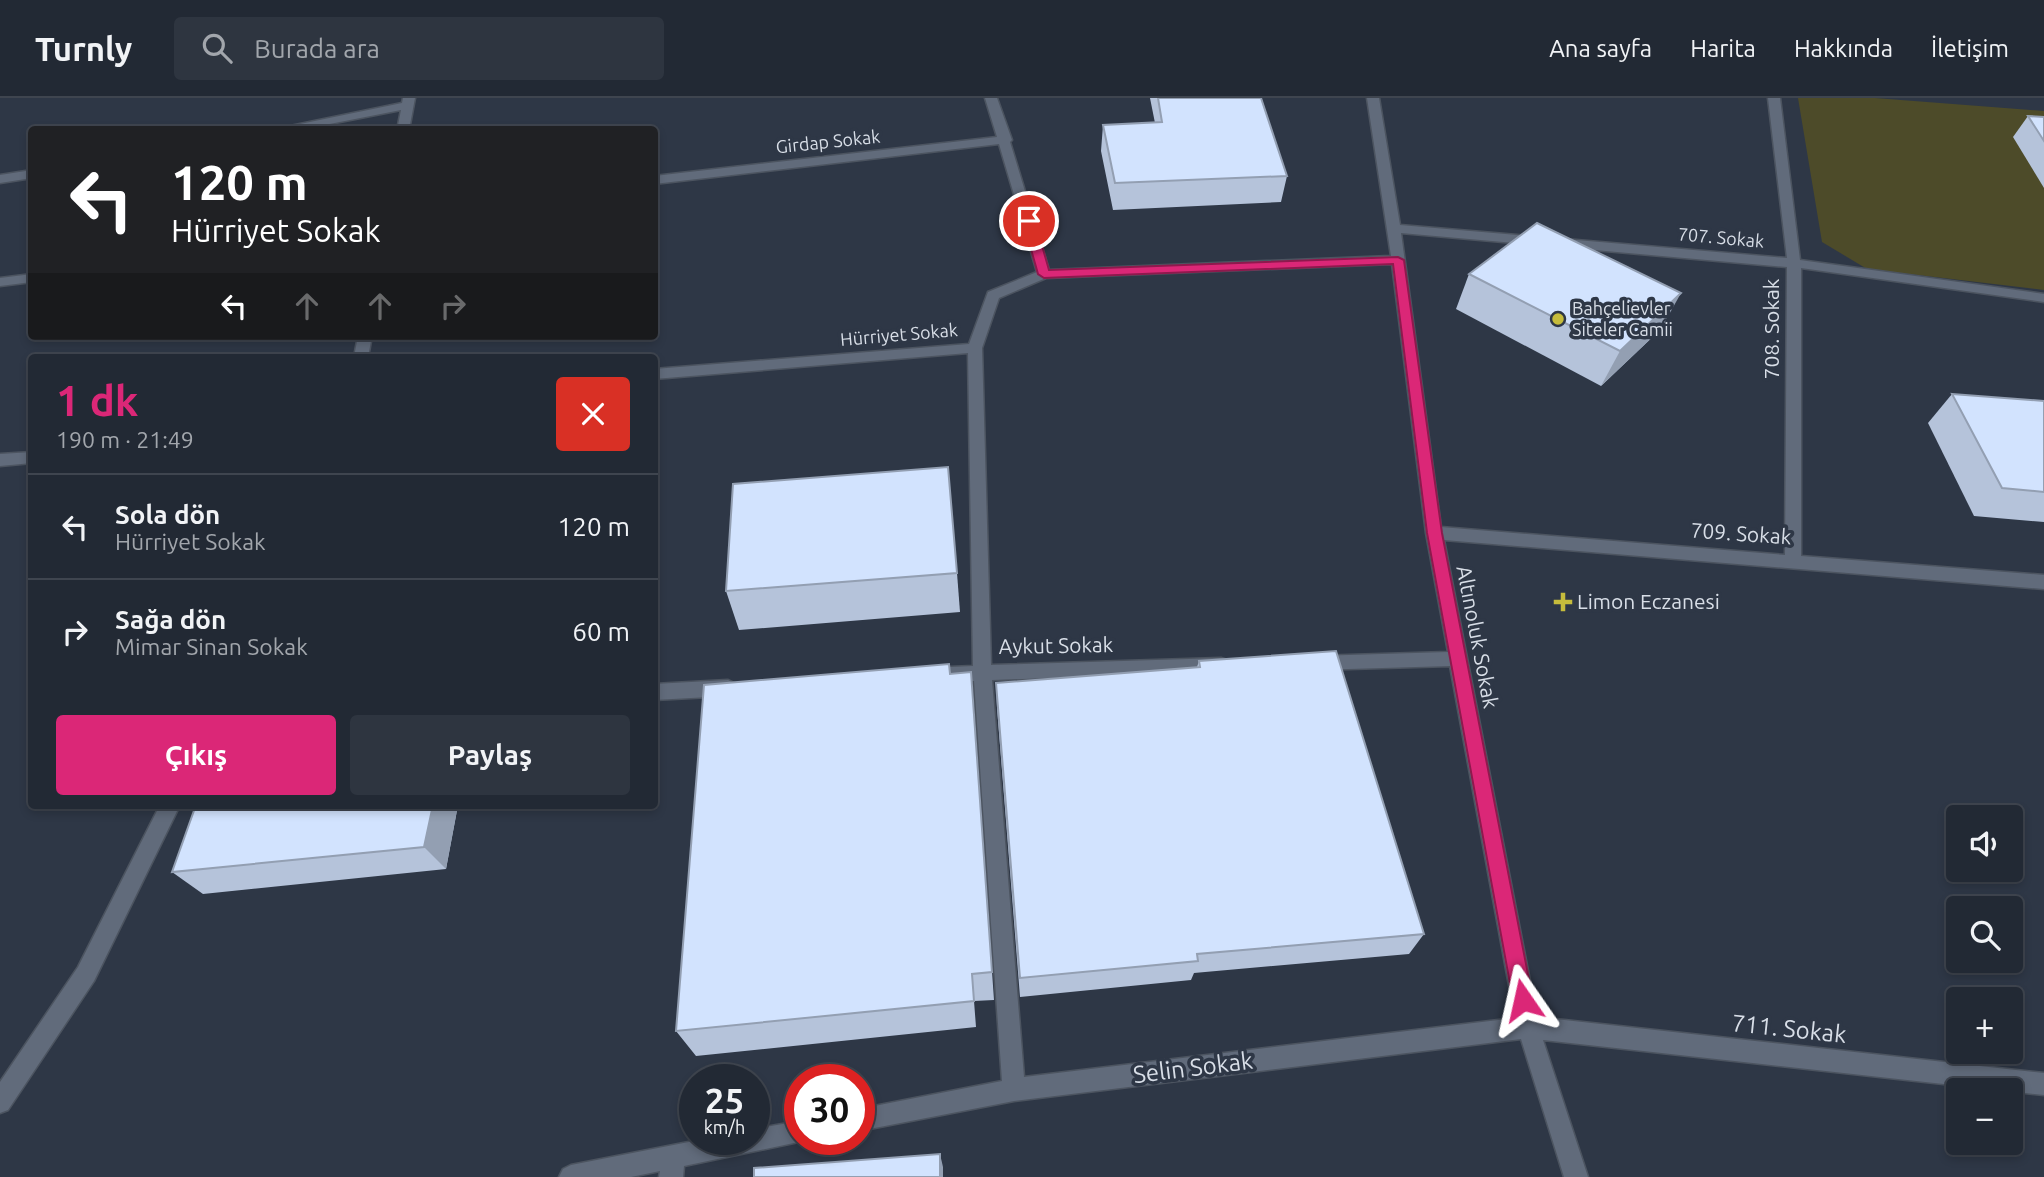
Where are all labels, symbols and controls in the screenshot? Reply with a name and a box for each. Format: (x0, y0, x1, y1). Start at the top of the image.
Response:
search box (174, 17, 664, 80)
icon: search (198, 29, 236, 67)
text: Turnly (35, 30, 132, 67)
text: Burada ara (254, 34, 380, 63)
text: Ana sayfa (1549, 35, 1652, 62)
text: Harita (1690, 35, 1756, 62)
text: Hakkında (1794, 35, 1893, 62)
text: İletişim (1931, 35, 2009, 62)
street label: Girdap Sokak (775, 126, 881, 156)
icon: left (56, 154, 147, 245)
text: 120 m (171, 154, 308, 209)
pin (999, 191, 1059, 251)
icon: arrive (1010, 202, 1048, 240)
text: Hürriyet Sokak (171, 212, 381, 248)
street label: 707. Sokak (1677, 223, 1765, 251)
street label: 708. Sokak (1759, 278, 1783, 379)
icon: left (215, 287, 253, 325)
icon: ahead (288, 287, 326, 325)
icon: ahead (361, 287, 399, 325)
icon: right (434, 287, 472, 325)
place label: Bahçelievler Siteler Camii (1572, 298, 1673, 339)
marker: Bahçelievler Siteler Camii (1550, 311, 1566, 327)
street label: Hürriyet Sokak (839, 319, 959, 349)
text: 1 dk (56, 377, 138, 424)
button: close (556, 377, 630, 451)
text: 190 m · 21:49 (56, 427, 194, 452)
text: Sola dön (115, 500, 220, 529)
icon: left (56, 508, 94, 546)
text: 120 m (558, 512, 630, 541)
street label: 709. Sokak (1690, 518, 1793, 549)
text: Hürriyet Sokak (115, 529, 266, 554)
street label: Altınoluk Sokak (1452, 563, 1504, 711)
place label: Limon Eczanesi (1577, 589, 1720, 613)
marker: Limon Eczanesi (1555, 594, 1571, 610)
text: Sağa dön (115, 605, 226, 634)
icon: right (56, 613, 94, 651)
text: 60 m (572, 617, 630, 646)
street label: Aykut Sokak (998, 632, 1114, 658)
text: Mimar Sinan Sokak (115, 634, 308, 659)
button: Çıkış (56, 715, 336, 795)
button: Paylaş (350, 715, 630, 795)
map controls (1946, 805, 2023, 1155)
button: sound (1946, 805, 2023, 882)
button: search (1946, 896, 2023, 973)
position arrow (1486, 963, 1560, 1037)
button: + (1946, 987, 2023, 1064)
street label: 711. Sokak (1730, 1009, 1848, 1048)
street label: Selin Sokak (1132, 1047, 1254, 1088)
speed limit sign: 30 (784, 1064, 875, 1155)
button: − (1946, 1078, 2023, 1155)
text: 25 (705, 1080, 744, 1120)
text: km/h (704, 1117, 745, 1137)

